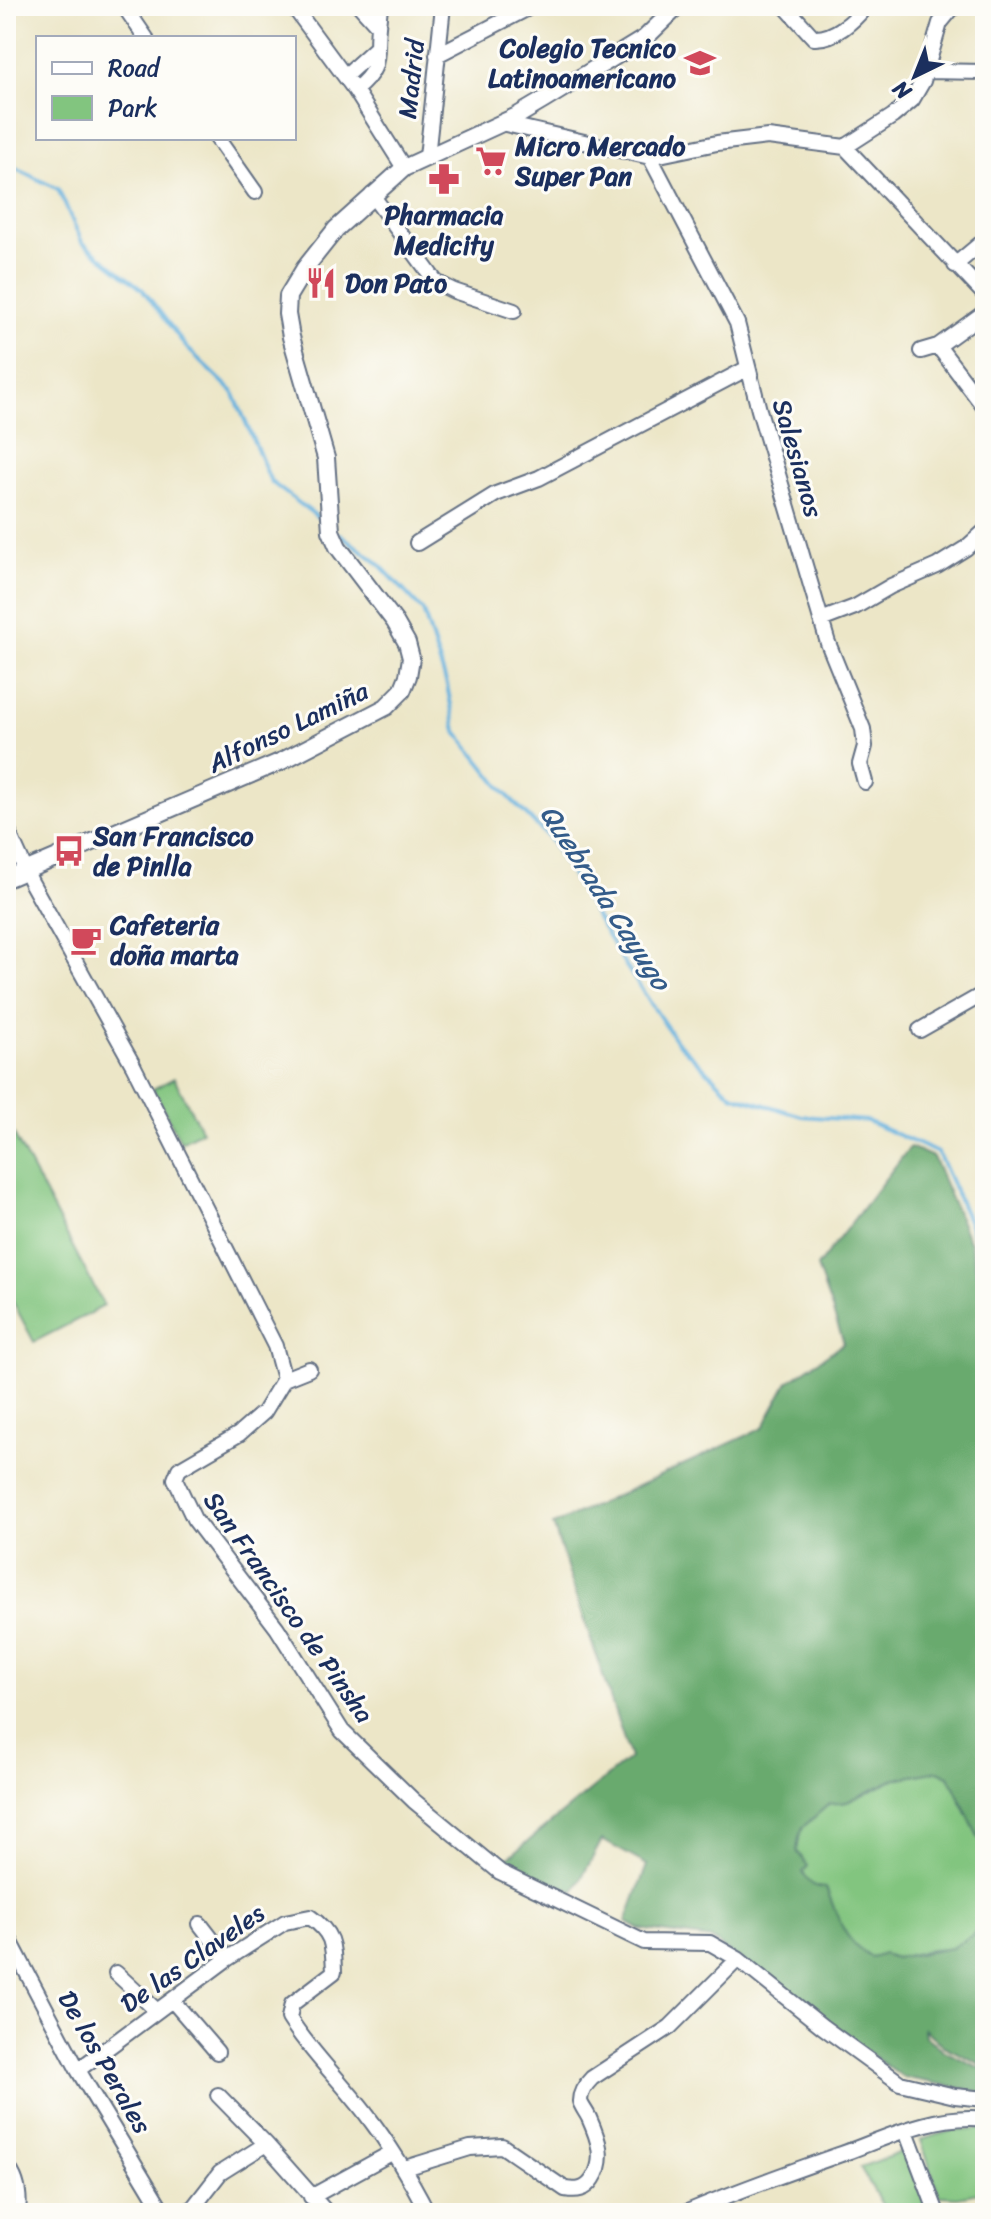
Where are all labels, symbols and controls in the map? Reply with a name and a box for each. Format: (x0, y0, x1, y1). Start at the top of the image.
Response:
place label: Colegio Tecnico Latinoamericano (488, 25, 677, 101)
street label: Madrid (384, 35, 438, 121)
legend (36, 36, 296, 140)
north arrow (875, 36, 955, 116)
school or university icon: Colegio Tecnico Latinoamericano (683, 46, 717, 80)
text: Road (108, 47, 162, 89)
text: N (882, 70, 921, 110)
text: Park (108, 87, 157, 129)
place label: Micro Mercado Super Pan (514, 123, 686, 199)
supermarket icon: Micro Mercado Super Pan (474, 144, 508, 178)
pharmacy icon: Pharmacia Medicity (427, 162, 461, 196)
place label: Pharmacia Medicity (384, 192, 504, 268)
place label: Don Pato (345, 260, 447, 306)
restaurant icon: Don Pato (304, 266, 338, 300)
street label: Salesianos (759, 393, 837, 524)
street label: Alfonso Lamiña (199, 668, 377, 786)
water label: Quebrada Cayugo (527, 794, 686, 1003)
place label: San Francisco de Pinlla (92, 813, 254, 889)
bus stop icon: San Francisco de Pinlla (52, 834, 86, 868)
place label: Cafeteria doña marta (109, 902, 239, 978)
cafe icon: Cafeteria doña marta (69, 923, 103, 957)
street label: San Francisco de Pinsha (191, 1481, 387, 1733)
street label: De las Claveles (110, 1891, 274, 2025)
street label: De los Perales (45, 1981, 165, 2143)

